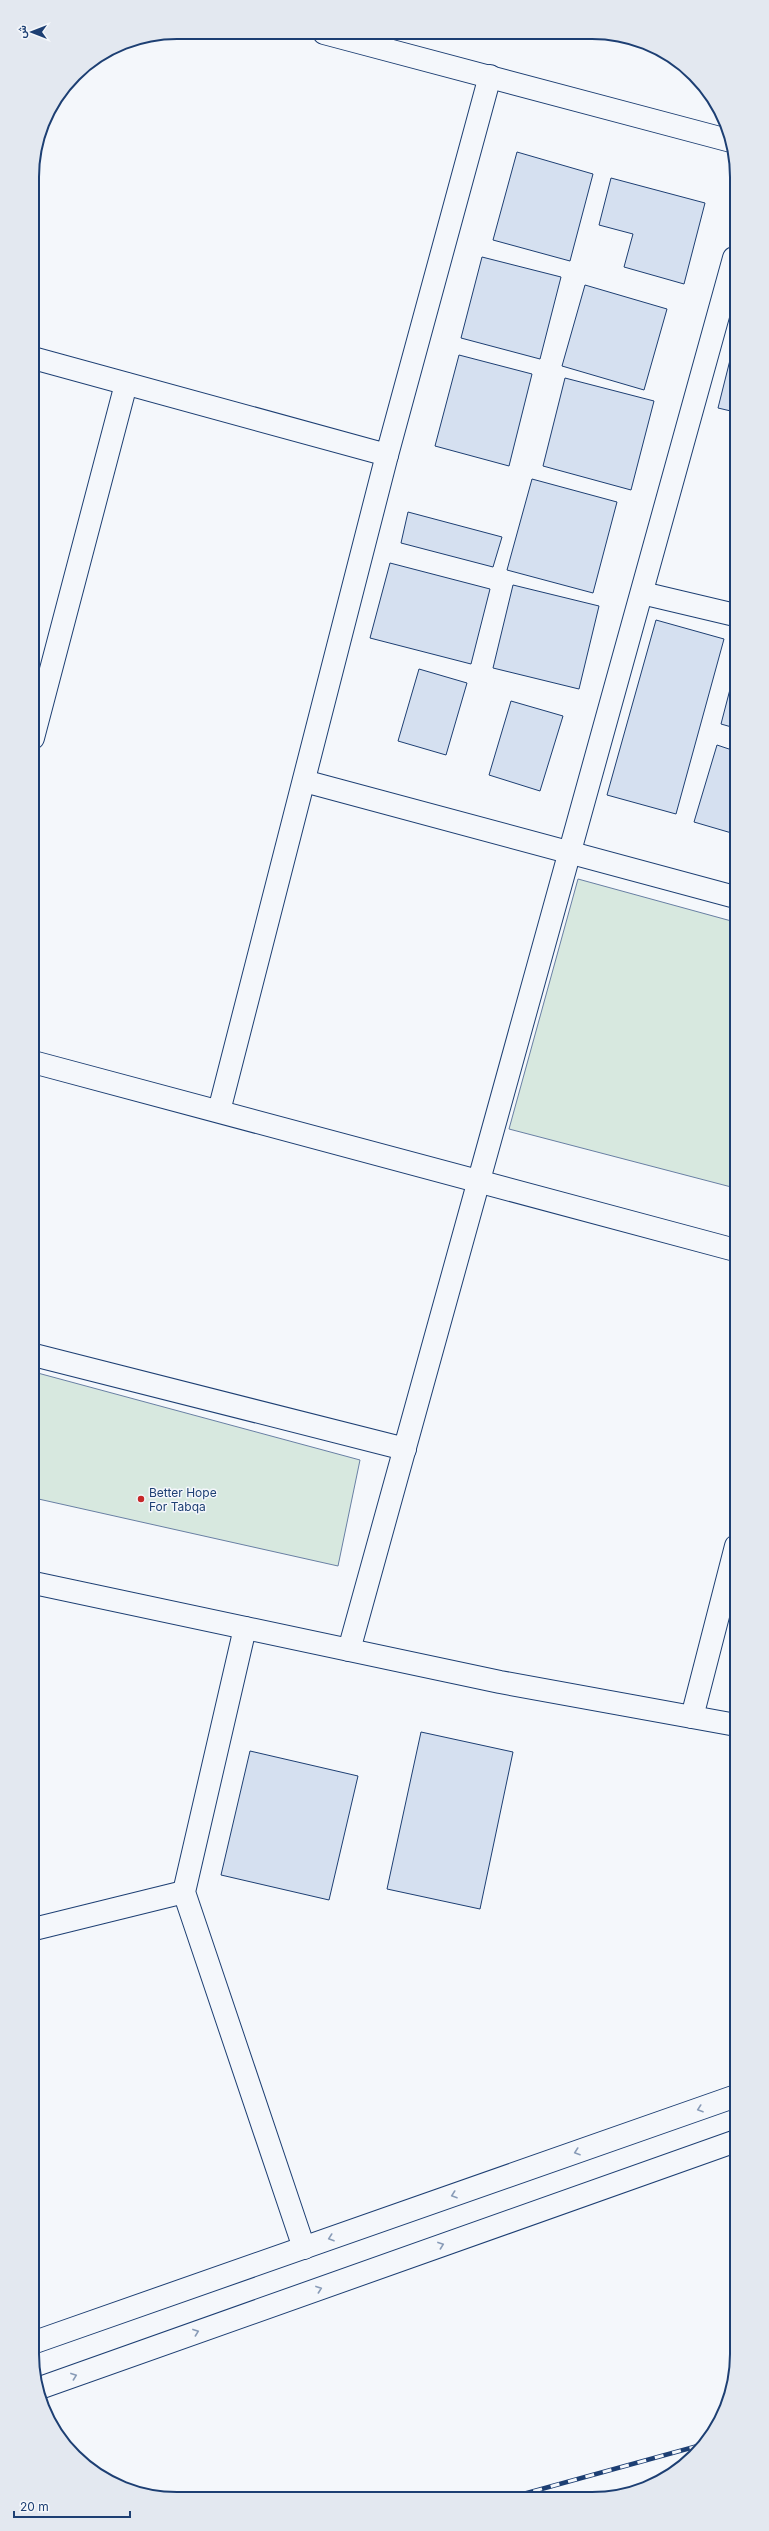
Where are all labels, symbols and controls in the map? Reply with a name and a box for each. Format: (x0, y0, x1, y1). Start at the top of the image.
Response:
north arrow (12, 12, 52, 52)
text: ش (15, 25, 29, 39)
place label: Better Hope For Tabqa (149, 1485, 217, 1514)
marker: Better Hope For Tabqa (136, 1494, 146, 1504)
one-way arrow (696, 2105, 703, 2113)
one-way arrow (573, 2148, 580, 2156)
one-way arrow (451, 2190, 458, 2199)
one-way arrow (328, 2233, 335, 2242)
one-way arrow (438, 2242, 445, 2250)
one-way arrow (315, 2285, 322, 2293)
one-way arrow (193, 2328, 200, 2337)
one-way arrow (70, 2372, 77, 2380)
scale bar (14, 2493, 130, 2519)
text: 20 m (20, 2499, 49, 2514)

